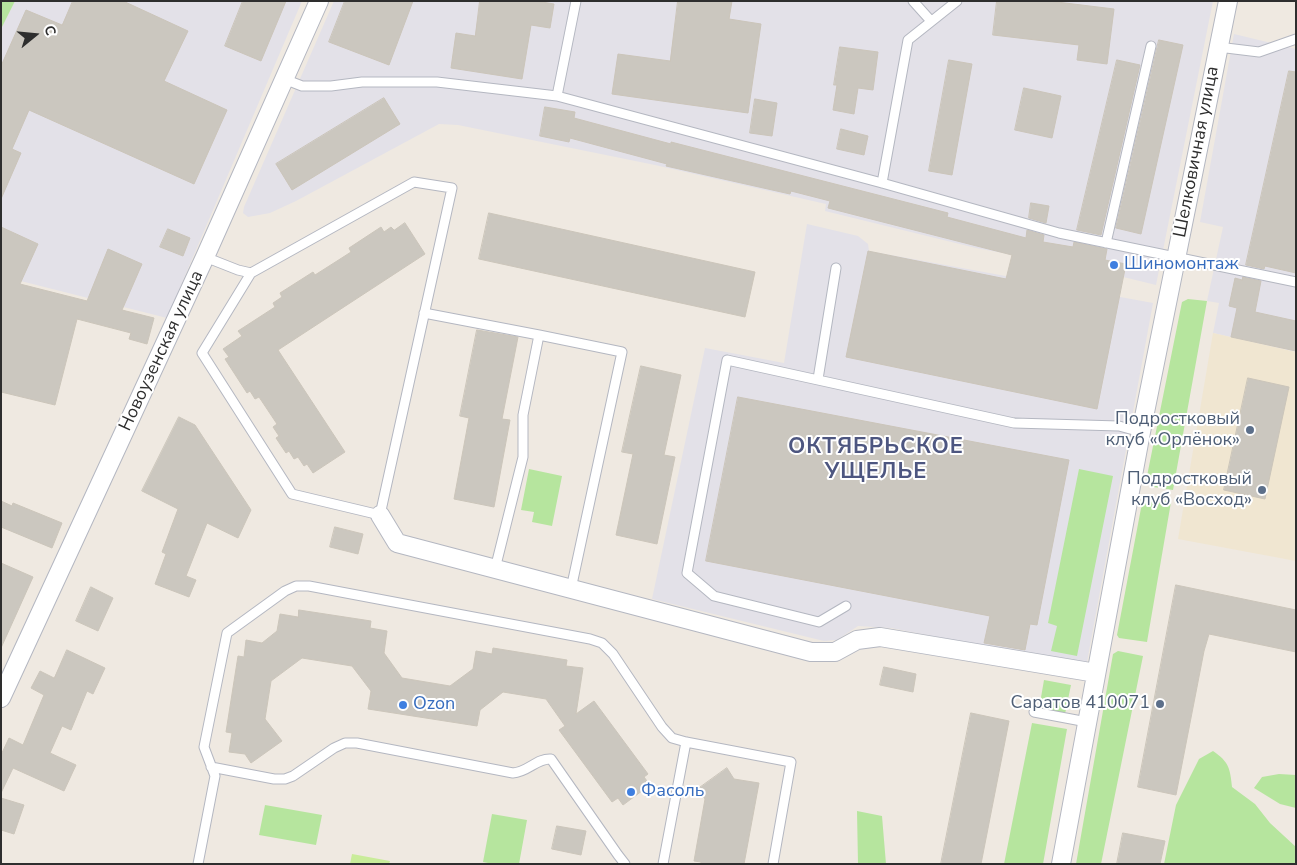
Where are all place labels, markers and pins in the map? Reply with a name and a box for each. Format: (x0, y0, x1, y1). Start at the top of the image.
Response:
place label: Шиномонтаж (1124, 254, 1239, 276)
marker: Шиномонтаж (1108, 259, 1120, 271)
place label: Подростковый клуб «Орлёнок» (1105, 409, 1240, 452)
marker: Подростковый клуб «Орлёнок» (1244, 424, 1256, 436)
place label: Подростковый клуб «Восход» (1127, 469, 1252, 512)
marker: Подростковый клуб «Восход» (1256, 484, 1268, 496)
place label: Саратов 410071 (1011, 693, 1150, 715)
place label: Ozon (413, 694, 455, 716)
marker: Саратов 410071 (1154, 698, 1166, 710)
marker: Ozon (397, 699, 409, 711)
place label: Фасоль (641, 781, 704, 803)
marker: Фасоль (625, 786, 637, 798)

